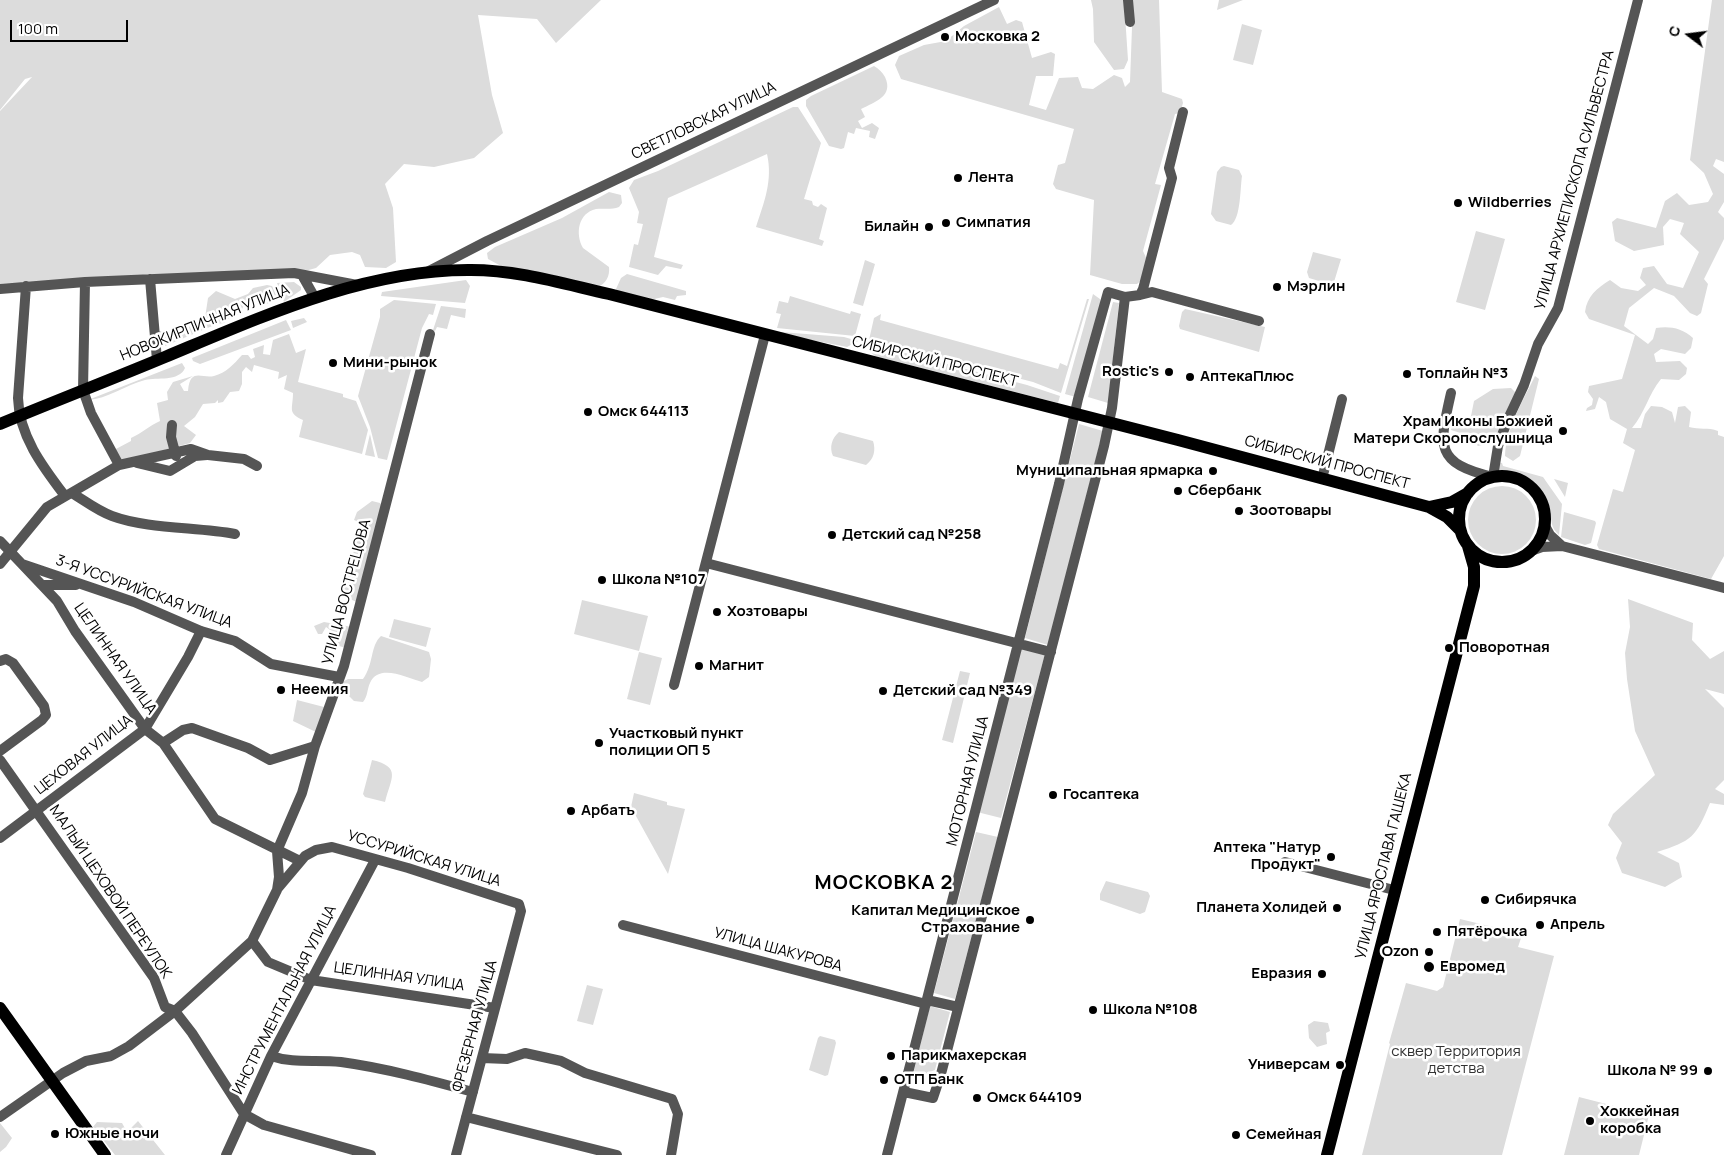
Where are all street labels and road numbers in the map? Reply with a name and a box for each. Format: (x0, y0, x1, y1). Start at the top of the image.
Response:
street label: УЛИЦА АРХИЕПИСКОПА СИЛЬВЕСТРА (1532, 48, 1618, 312)
street label: СВЕТЛОВСКАЯ УЛИЦА (629, 78, 779, 164)
street label: НОВОКИРПИЧНАЯ УЛИЦА (118, 281, 292, 365)
street label: СИБИРСКИЙ ПРОСПЕКТ (850, 333, 1020, 391)
street label: СИБИРСКИЙ ПРОСПЕКТ (1242, 432, 1412, 494)
street label: УЛИЦА ВОСТРЕЦОВА (319, 517, 375, 667)
street label: 3-Я УССУРИЙСКАЯ УЛИЦА (53, 552, 235, 632)
street label: ЦЕЛИННАЯ УЛИЦА (70, 600, 160, 718)
street label: ЦЕХОВАЯ УЛИЦА (31, 711, 137, 799)
street label: МОТОРНАЯ УЛИЦА (943, 714, 993, 848)
street label: УЛИЦА ЯРОСЛАВА ГАШЕКА (1352, 771, 1416, 961)
street label: МАЛЫЙ ЦЕХОВОЙ ПЕРЕУЛОК (45, 802, 175, 982)
street label: УССУРИЙСКАЯ УЛИЦА (345, 827, 503, 891)
street label: ИНСТРУМЕНТАЛЬНАЯ УЛИЦА (229, 902, 341, 1098)
street label: УЛИЦА ШАКУРОВА (712, 924, 844, 976)
street label: ФРЕЗЕРНАЯ УЛИЦА (449, 958, 501, 1094)
street label: ЦЕЛИННАЯ УЛИЦА (332, 959, 466, 995)

